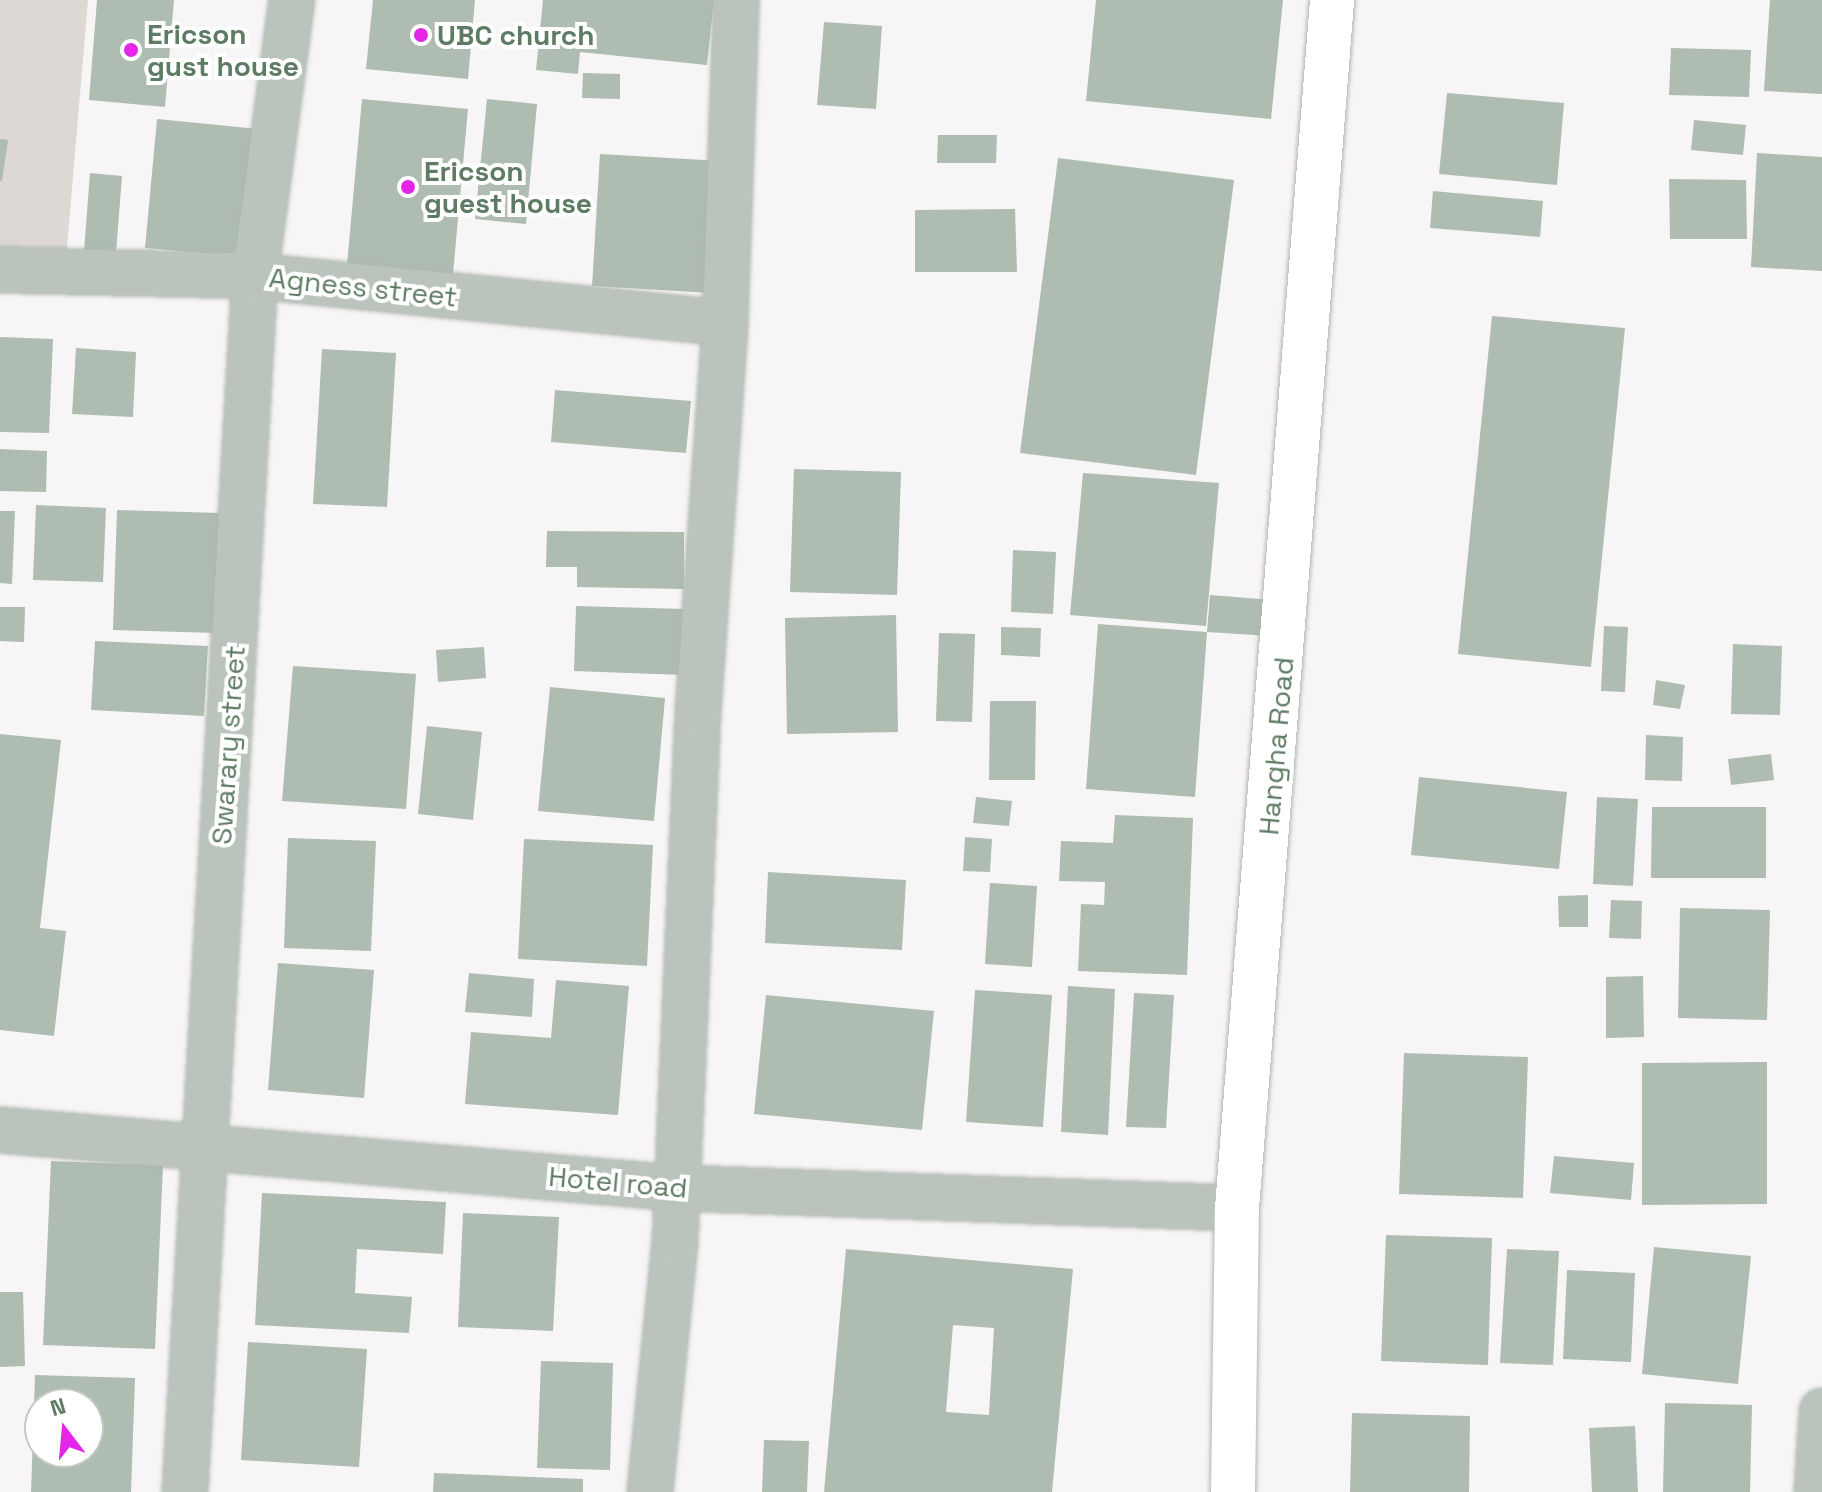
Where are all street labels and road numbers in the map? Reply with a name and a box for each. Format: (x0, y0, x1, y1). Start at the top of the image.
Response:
street label: Agness street (267, 260, 459, 314)
street label: Swarary street (204, 644, 252, 846)
street label: Hangha Road (1251, 655, 1301, 837)
street label: Hotel road (547, 1159, 689, 1205)

